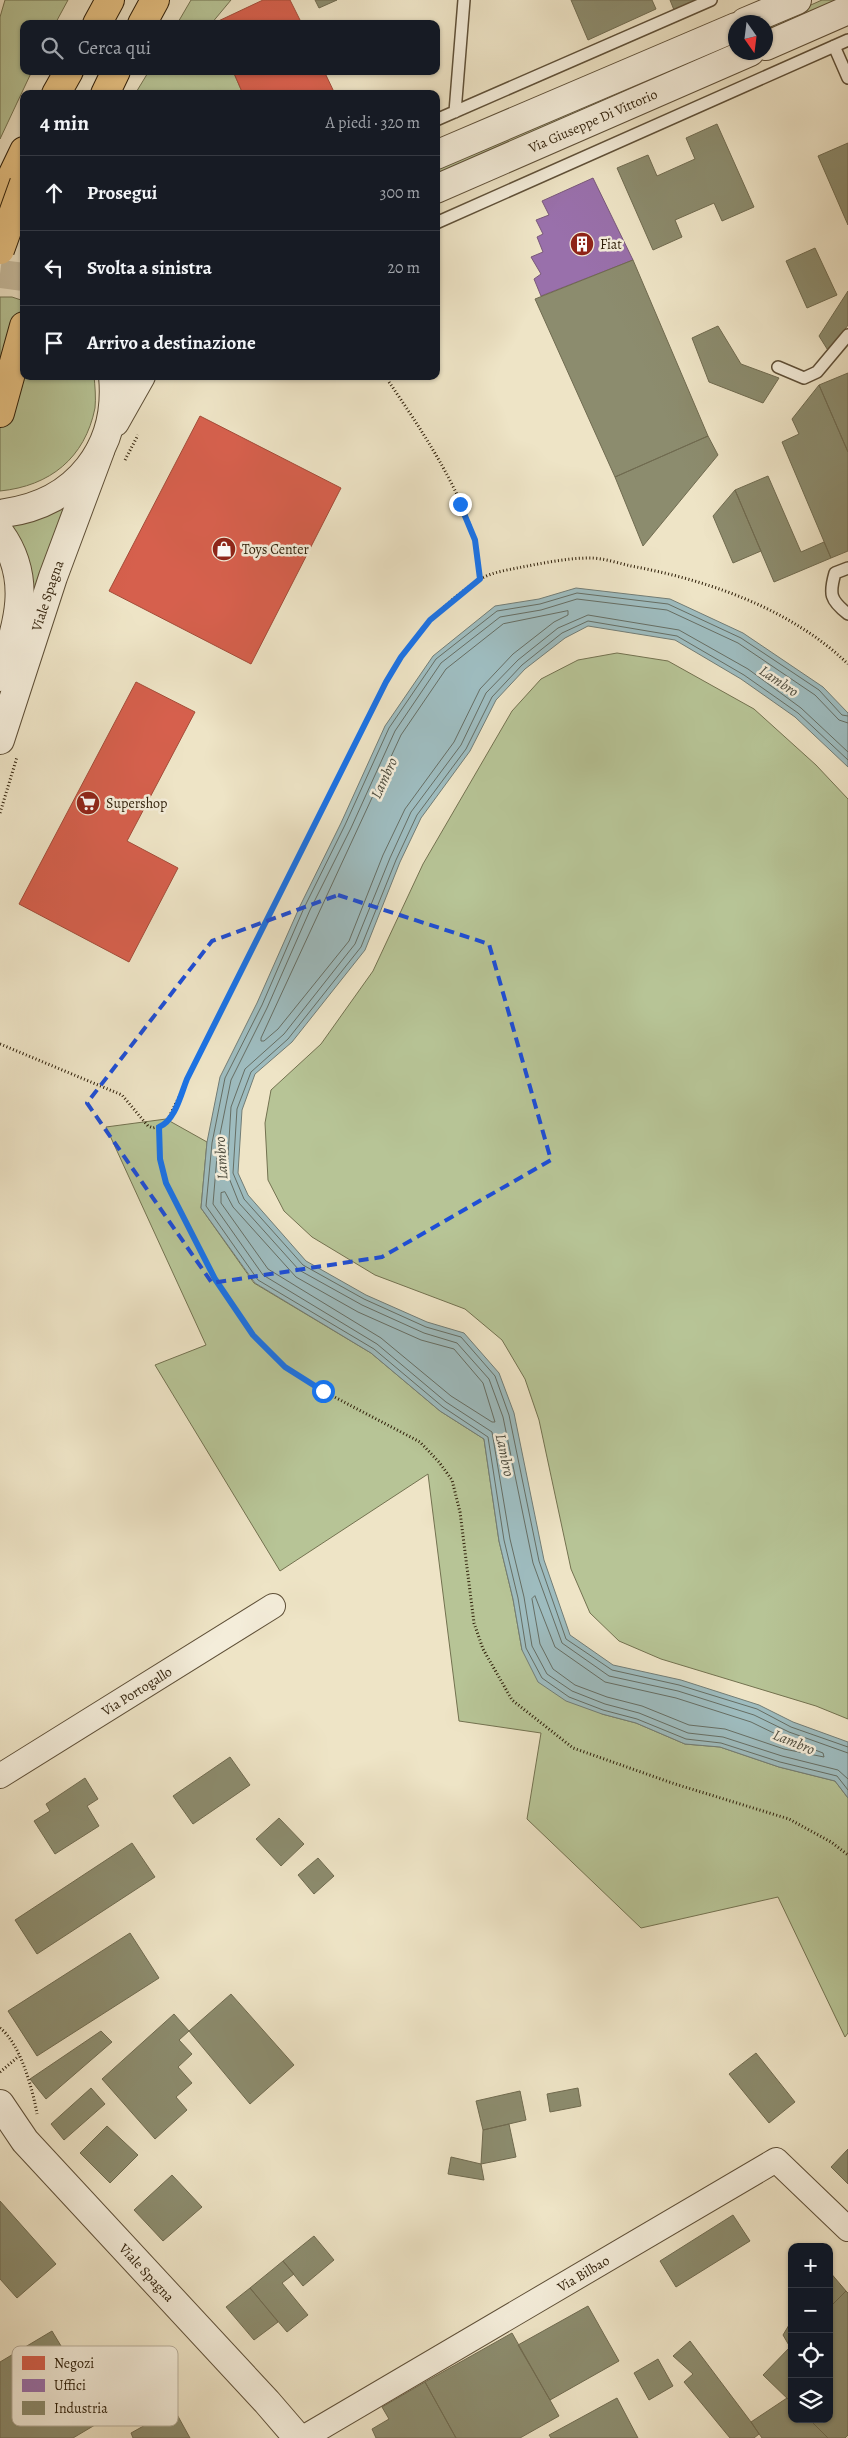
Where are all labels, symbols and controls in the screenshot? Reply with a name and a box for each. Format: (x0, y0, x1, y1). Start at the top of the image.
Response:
north arrow (728, 15, 773, 60)
search box (20, 20, 440, 75)
icon: search (38, 34, 66, 62)
text: Cerca qui (78, 35, 151, 61)
street label: Via Giuseppe Di Vittorio (524, 84, 660, 157)
text: 4 min (40, 109, 89, 137)
text: A piedi · 320 m (325, 112, 420, 134)
icon: ahead (40, 179, 68, 207)
text: Prosegui (87, 180, 157, 206)
text: 300 m (380, 182, 420, 204)
building icon: Fiat (569, 231, 595, 257)
place label: Fiat (600, 235, 622, 254)
icon: left (40, 254, 68, 282)
text: Svolta a sinistra (87, 255, 212, 281)
text: 20 m (387, 257, 420, 279)
icon: arrive (40, 329, 68, 357)
text: Arrivo a destinazione (87, 330, 256, 356)
route end (449, 493, 472, 516)
shop icon: Toys Center (211, 536, 237, 562)
place label: Toys Center (242, 540, 310, 559)
street label: Viale Spagna (26, 557, 68, 634)
water label: Lambro (756, 661, 802, 701)
water label: Lambro (366, 754, 402, 802)
supermarket icon: Supershop (75, 790, 101, 816)
place label: Supershop (106, 794, 168, 813)
water label: Lambro (210, 1136, 232, 1180)
route start (312, 1380, 335, 1403)
water label: Lambro (491, 1432, 519, 1478)
street label: Via Portogallo (97, 1662, 175, 1721)
water label: Lambro (770, 1725, 818, 1759)
street label: Viale Spagna (114, 2238, 179, 2306)
map controls (788, 2243, 833, 2423)
button: + (788, 2243, 833, 2288)
street label: Via Bilbao (553, 2251, 613, 2297)
button: − (788, 2288, 833, 2333)
button: locate (788, 2333, 833, 2378)
legend (12, 2346, 178, 2426)
text: Negozi (54, 2354, 94, 2373)
text: Uffici (54, 2376, 86, 2395)
button: layers (788, 2378, 833, 2423)
text: Industria (54, 2399, 108, 2418)

